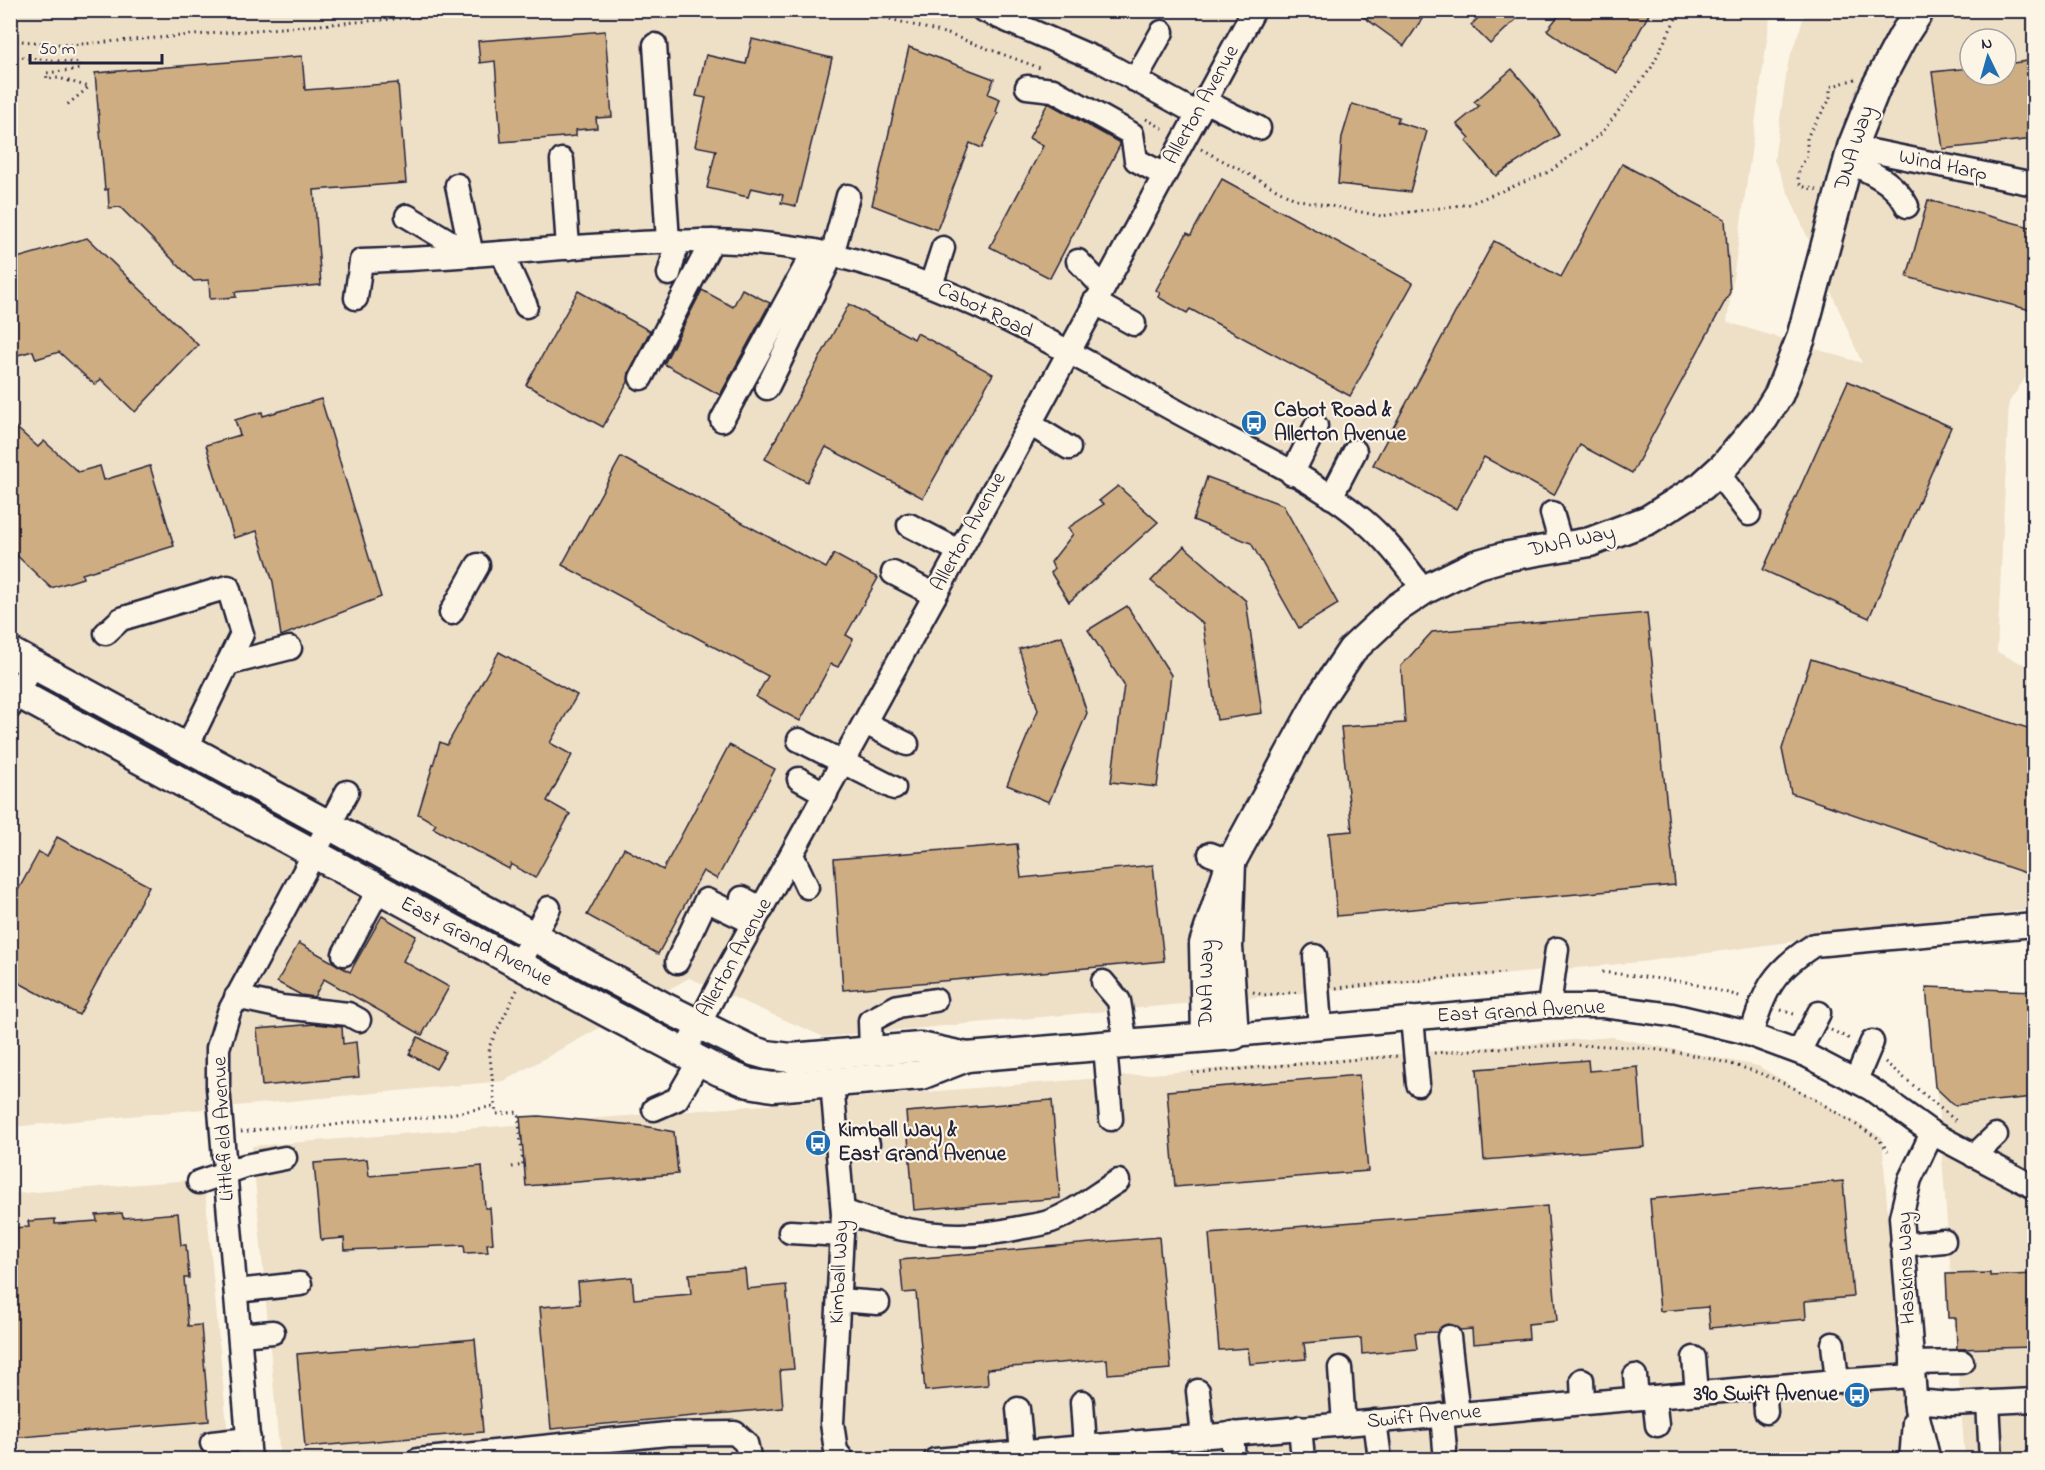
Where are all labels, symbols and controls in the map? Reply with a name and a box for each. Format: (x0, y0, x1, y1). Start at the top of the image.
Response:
scale bar (30, 27, 162, 65)
north arrow (1958, 27, 2018, 87)
text: N (1980, 32, 1993, 56)
text: 50 m (39, 37, 76, 63)
street label: Allerton Avenue (1157, 39, 1247, 170)
street label: DNA Way (1827, 102, 1885, 196)
street label: Wind Harp (1896, 142, 1990, 190)
street label: Cabot Road (932, 275, 1038, 347)
place label: Cabot Road & Allerton Avenue (1274, 396, 1407, 450)
bus stop icon: Cabot Road & Allerton Avenue (1239, 408, 1269, 438)
street label: Allerton Avenue (924, 466, 1014, 597)
street label: DNA Way (1525, 518, 1618, 568)
street label: East Grand Avenue (395, 889, 558, 995)
street label: Allerton Avenue (690, 892, 780, 1023)
street label: DNA Way (1191, 939, 1225, 1028)
street label: East Grand Avenue (1436, 993, 1606, 1031)
street label: Littlefield Avenue (205, 1055, 243, 1202)
place label: Kimball Way & East Grand Avenue (838, 1116, 1007, 1170)
bus stop icon: Kimball Way & East Grand Avenue (803, 1128, 833, 1158)
street label: Haskins Way (1890, 1211, 1926, 1325)
street label: Kimball Way (822, 1219, 860, 1325)
place label: 390 Swift Avenue (1693, 1380, 1839, 1410)
bus stop icon: 390 Swift Avenue (1842, 1380, 1872, 1410)
street label: Swift Avenue (1365, 1397, 1483, 1437)

